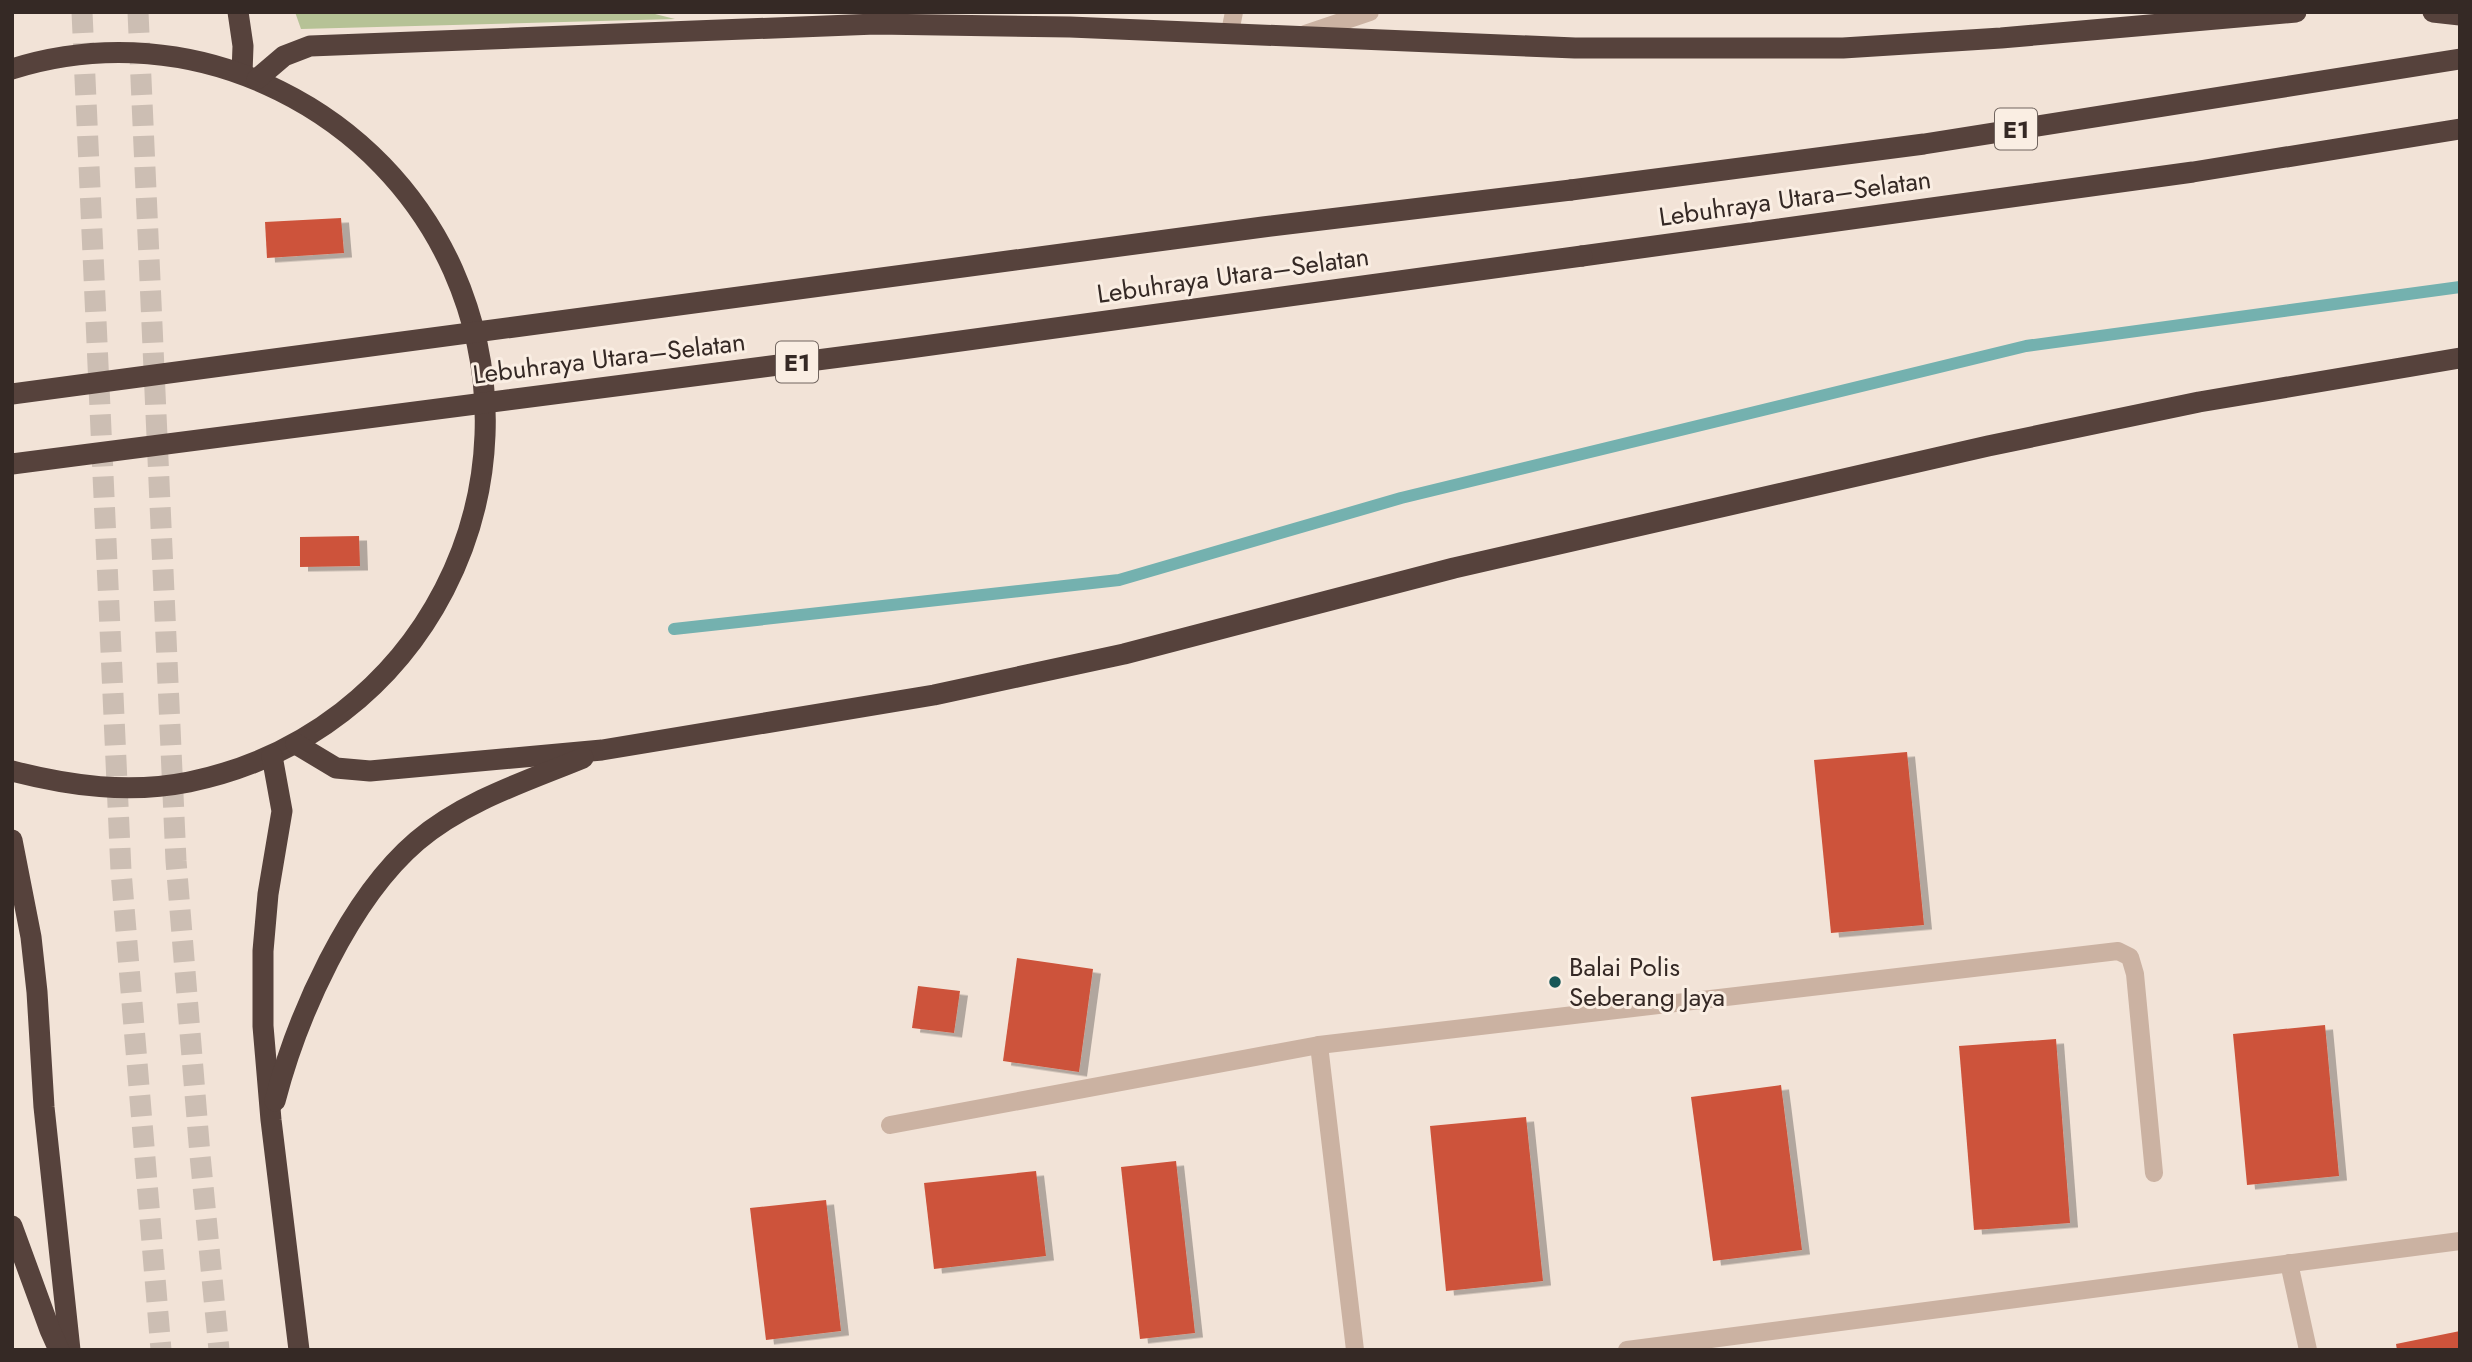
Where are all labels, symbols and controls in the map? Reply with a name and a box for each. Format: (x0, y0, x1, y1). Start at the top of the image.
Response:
road number: E1 (1995, 108, 2037, 149)
street label: Lebuhraya Utara–Selatan (1656, 160, 1934, 236)
street label: Lebuhraya Utara–Selatan (1094, 237, 1372, 313)
street label: Lebuhraya Utara–Selatan (470, 322, 748, 394)
road number: E1 (776, 342, 818, 382)
place label: Balai Polis Seberang Jaya (1569, 948, 1725, 1016)
marker: Balai Polis Seberang Jaya (1547, 974, 1563, 990)

